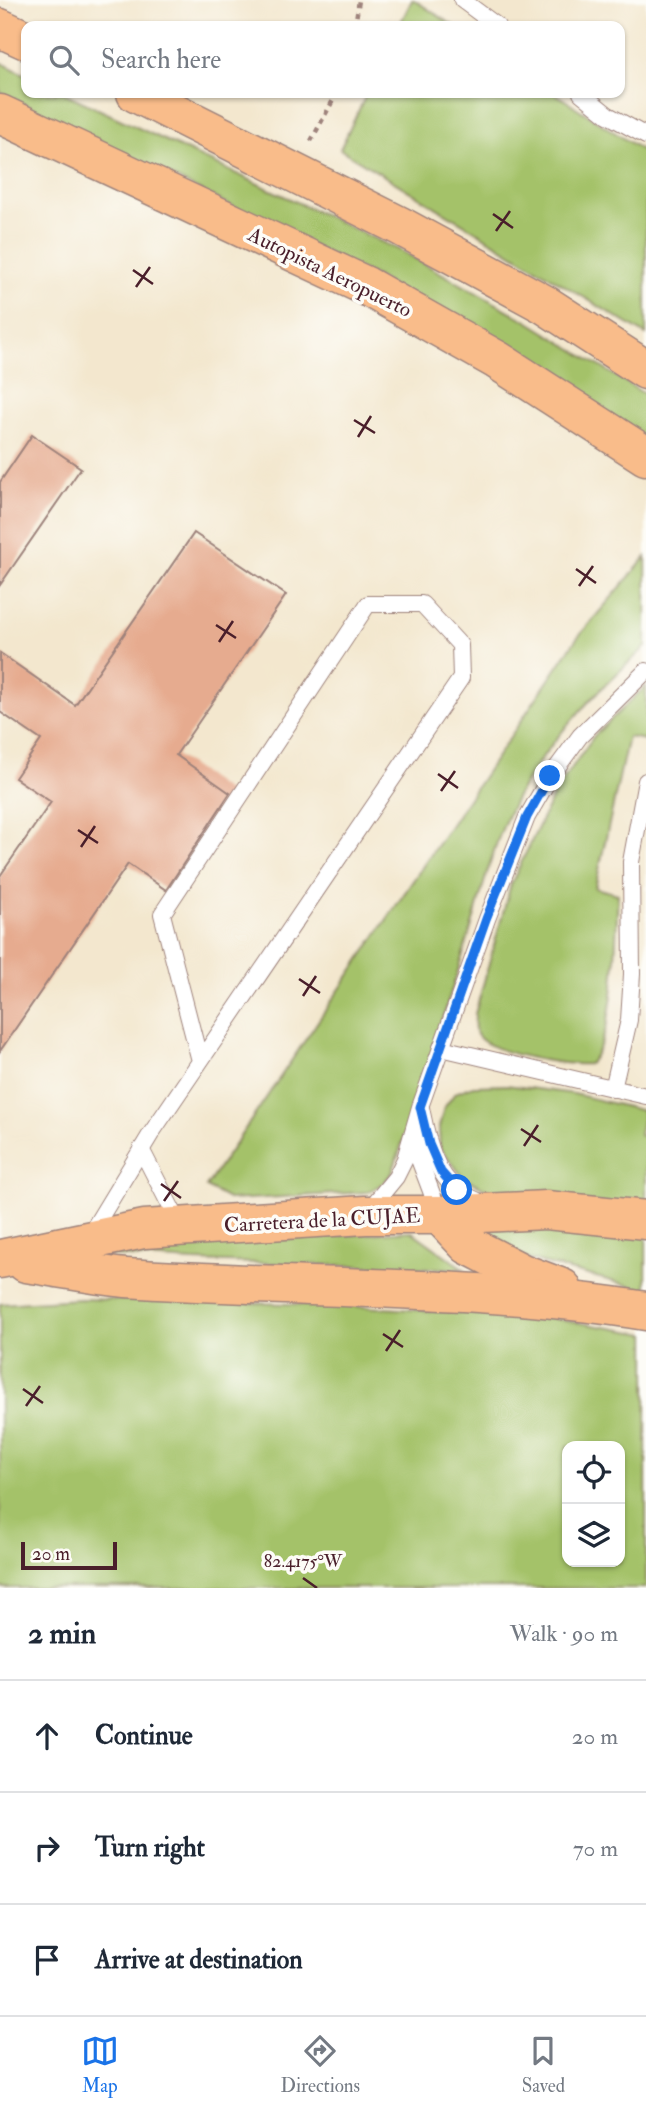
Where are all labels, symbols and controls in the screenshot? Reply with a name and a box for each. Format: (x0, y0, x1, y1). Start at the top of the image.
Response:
search box (21, 21, 625, 98)
icon: search (45, 41, 83, 79)
text: Search here (101, 44, 221, 76)
street label: Autopista Aeropuerto (243, 221, 416, 324)
route end (534, 760, 565, 791)
route start (441, 1174, 472, 1205)
street label: Carretera de la CUJAE (223, 1202, 421, 1239)
map controls (562, 1441, 625, 1567)
button: locate (562, 1441, 625, 1504)
button: layers (562, 1504, 625, 1567)
scale bar (21, 1539, 117, 1571)
text: 20 m (32, 1542, 70, 1566)
text: 82.4175°W (264, 1550, 343, 1573)
text: 2 min (28, 1615, 96, 1652)
text: Walk · 90 m (510, 1619, 618, 1648)
icon: ahead (28, 1717, 66, 1755)
text: Continue (95, 1720, 193, 1752)
text: 20 m (572, 1722, 618, 1751)
icon: right (28, 1829, 66, 1867)
text: Turn right (95, 1832, 205, 1864)
text: 70 m (573, 1834, 618, 1863)
icon: arrive (28, 1941, 66, 1979)
text: Arrive at destination (95, 1944, 303, 1976)
tab: Map (81, 2032, 119, 2098)
tab: Directions (280, 2032, 360, 2098)
tab: Saved (522, 2032, 565, 2098)

